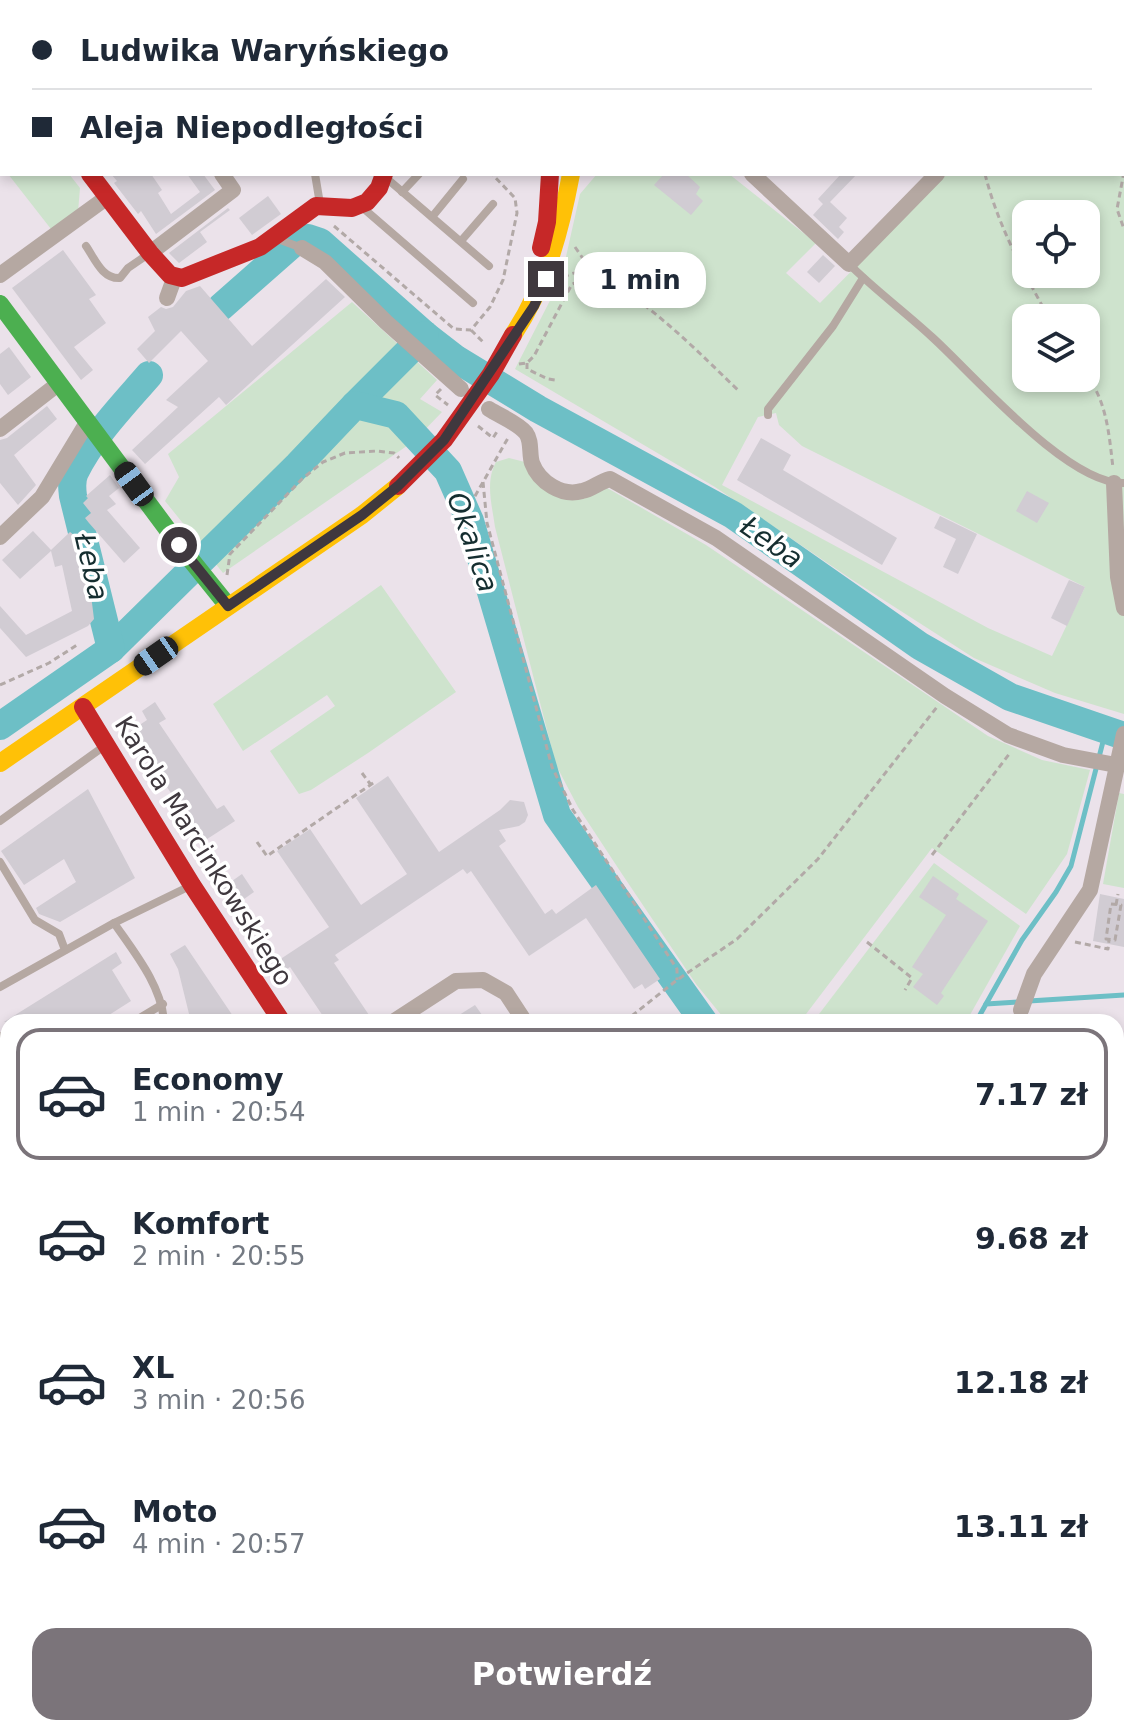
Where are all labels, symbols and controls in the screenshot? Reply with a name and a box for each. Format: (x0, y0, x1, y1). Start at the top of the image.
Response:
text: Ludwika Waryńskiego (80, 33, 449, 68)
text: Aleja Niepodległości (80, 110, 424, 145)
map controls (1012, 200, 1100, 392)
button: locate (1012, 200, 1100, 288)
callout: 1 min (574, 251, 706, 307)
route end (528, 261, 564, 297)
text: 1 min (599, 265, 681, 295)
button: layers (1012, 304, 1100, 392)
car (110, 458, 158, 510)
water label: Okalica (440, 488, 505, 596)
water label: Łeba (734, 509, 809, 575)
route start (161, 527, 197, 563)
water label: Łeba (68, 529, 115, 604)
car (129, 632, 183, 680)
street label: Karola Marcinkowskiego (109, 711, 299, 991)
icon: car (36, 1058, 108, 1130)
text: Economy (132, 1062, 284, 1097)
text: 7.17 zł (975, 1077, 1088, 1112)
text: 1 min · 20:54 (132, 1097, 306, 1127)
icon: car (36, 1202, 108, 1274)
text: Komfort (132, 1206, 269, 1241)
text: 9.68 zł (975, 1221, 1088, 1256)
text: 2 min · 20:55 (132, 1241, 306, 1271)
icon: car (36, 1346, 108, 1418)
text: XL (132, 1350, 174, 1385)
text: 12.18 zł (954, 1365, 1088, 1400)
text: 3 min · 20:56 (132, 1385, 306, 1415)
icon: car (36, 1490, 108, 1562)
text: Moto (132, 1494, 217, 1529)
text: 13.11 zł (954, 1509, 1088, 1544)
text: 4 min · 20:57 (132, 1529, 306, 1559)
button: Potwierdź (32, 1628, 1092, 1720)

